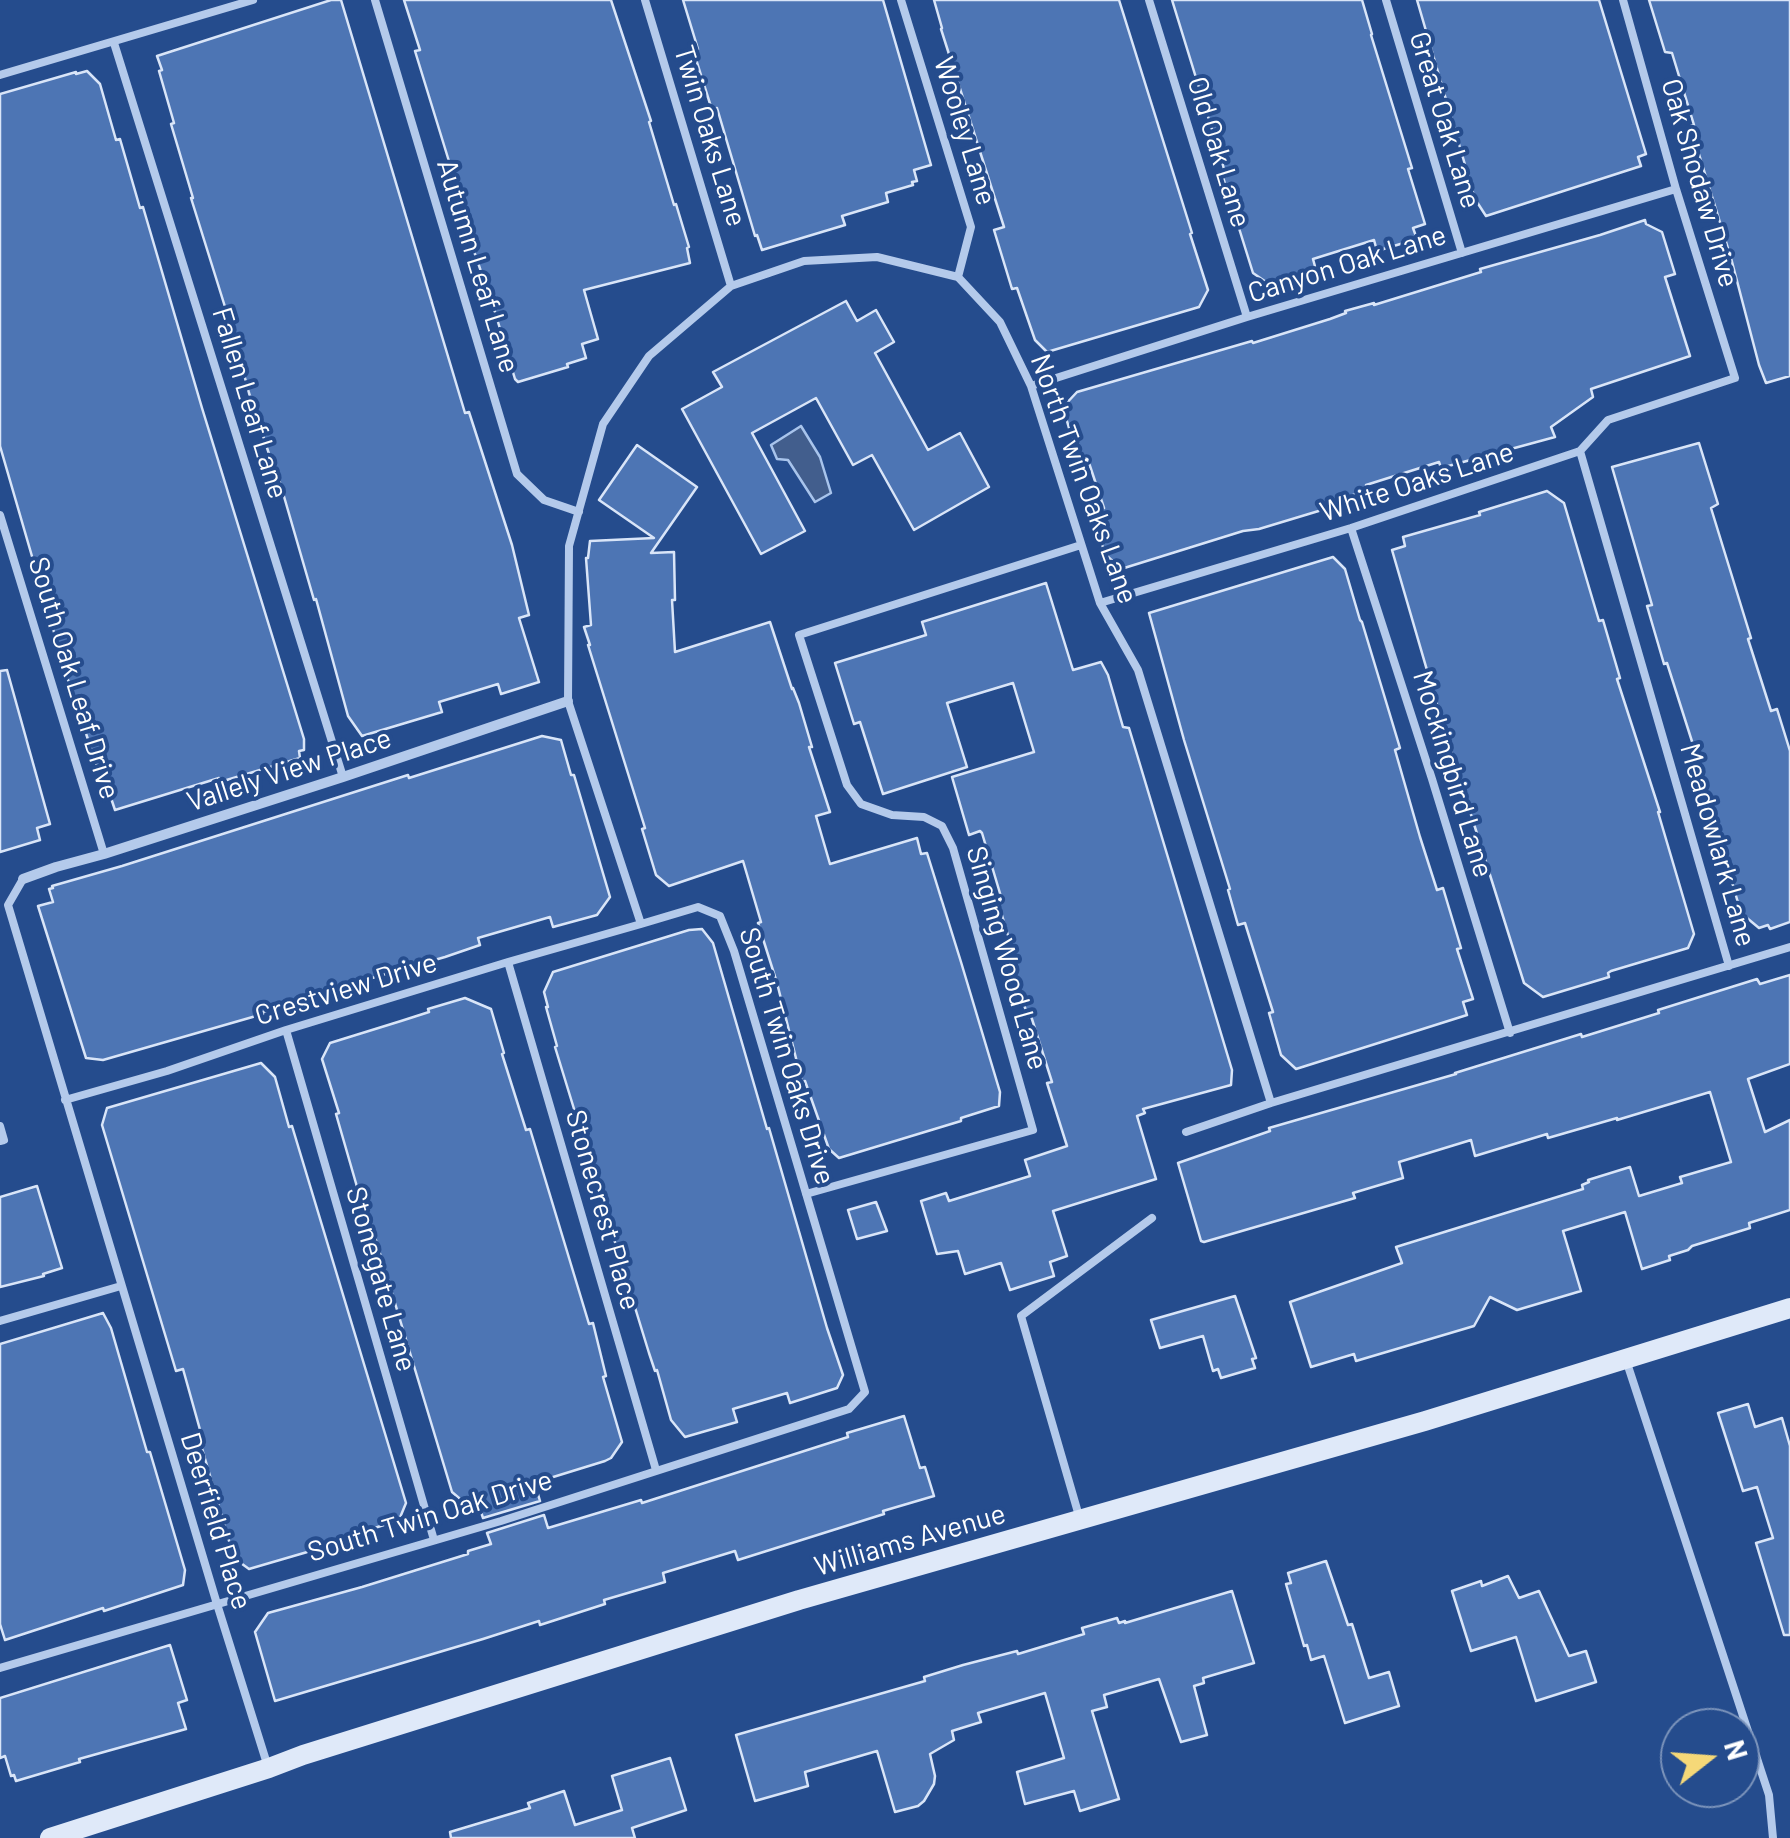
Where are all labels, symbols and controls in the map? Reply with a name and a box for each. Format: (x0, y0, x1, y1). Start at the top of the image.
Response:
street label: Great Oak Lane (1402, 28, 1488, 212)
street label: Twin Oaks Lane (667, 41, 753, 231)
street label: Wooley Lane (927, 53, 1003, 209)
street label: Old Oak Lane (1180, 73, 1258, 231)
street label: Oak Shodaw Drive (1654, 75, 1746, 291)
street label: Autumn Leaf Lane (430, 155, 526, 377)
street label: Canyon Oak Lane (1244, 218, 1450, 310)
street label: Fallen Leaf Lane (205, 303, 295, 503)
street label: North Twin Oaks Lane (1023, 350, 1145, 608)
street label: White Oaks Lane (1316, 435, 1518, 529)
street label: South Oak Leaf Drive (21, 553, 127, 803)
street label: Mockingbird Lane (1406, 667, 1500, 881)
street label: Vallely View Place (183, 721, 395, 819)
street label: Meadowlark Lane (1673, 739, 1763, 951)
street label: Singing Wood Lane (959, 842, 1055, 1074)
street label: South Twin Oaks Drive (732, 923, 842, 1189)
street label: Crestview Drive (251, 945, 441, 1033)
street label: Stonecrest Place (558, 1106, 648, 1314)
street label: Stonegate Lane (339, 1183, 423, 1375)
street label: Deerfield Place (173, 1428, 259, 1614)
street label: South Twin Oak Drive (304, 1463, 556, 1569)
street label: Williams Avenue (811, 1497, 1009, 1583)
north arrow (1660, 1708, 1760, 1808)
text: N (1718, 1736, 1756, 1764)

